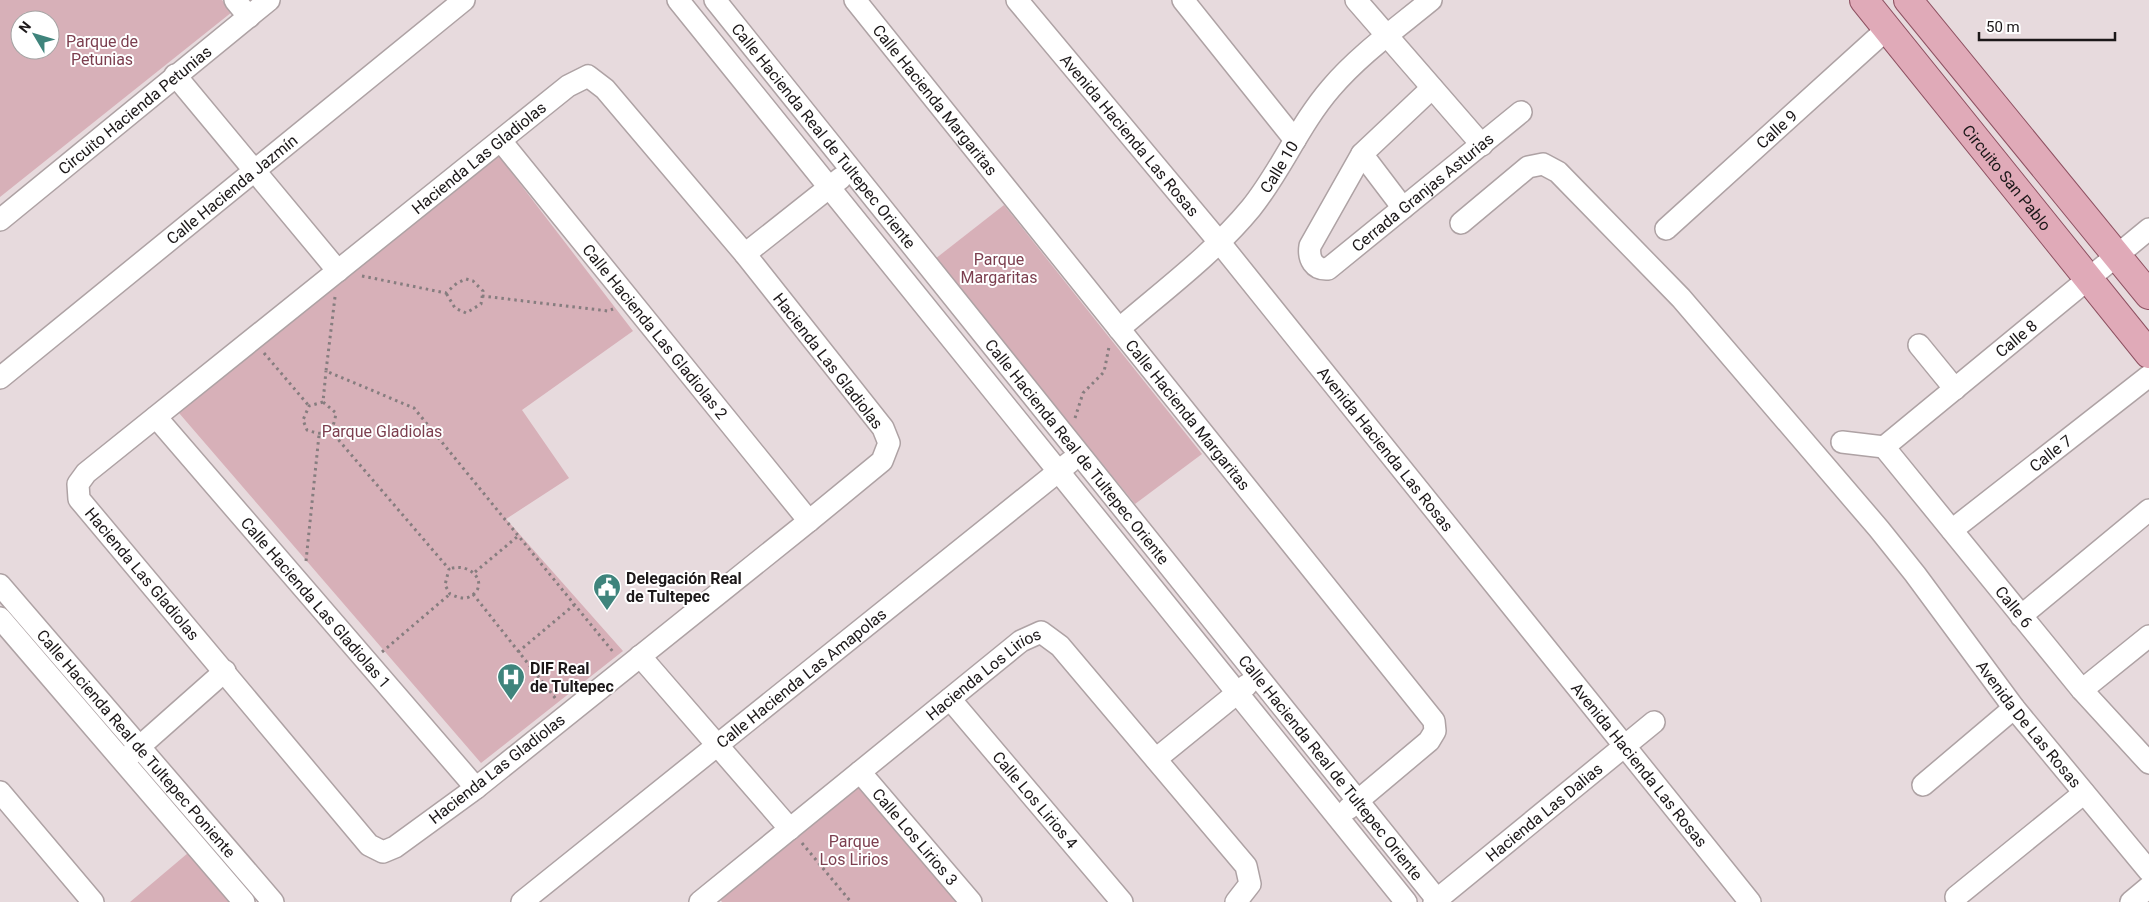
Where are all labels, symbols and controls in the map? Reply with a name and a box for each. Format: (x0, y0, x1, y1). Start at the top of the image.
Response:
north arrow (10, 10, 60, 60)
scale bar (1979, 10, 2115, 42)
text: N (15, 18, 34, 36)
text: 50 m (1986, 18, 2020, 36)
street label: Calle Hacienda Real de Tultepec Oriente (728, 19, 920, 252)
street label: Calle Hacienda Margaritas (869, 21, 1001, 179)
park label: Parque de Petunias (66, 32, 138, 69)
street label: Circuito Hacienda Petunias (54, 42, 215, 178)
street label: Avenida Hacienda Las Rosas (1057, 50, 1203, 220)
street label: Hacienda Las Gladiolas (408, 98, 550, 218)
street label: Calle 9 (1752, 106, 1801, 152)
street label: Circuito San Pablo (1959, 121, 2055, 234)
street label: Cerrada Granjas Asturias (1348, 129, 1497, 255)
street label: Calle Hacienda Jazmín (163, 130, 301, 248)
street label: Calle 10 (1256, 137, 1302, 196)
street label: Calle Hacienda Las Gladiolas 2 (579, 240, 732, 423)
park label: Parque Margaritas (960, 250, 1038, 287)
street label: Hacienda Las Gladiolas (769, 289, 887, 433)
street label: Calle 8 (1991, 316, 2041, 361)
street label: Calle Hacienda Real de Tultepec Oriente (981, 335, 1174, 568)
street label: Calle Hacienda Margaritas (1122, 336, 1254, 494)
street label: Avenida Hacienda Las Rosas (1314, 363, 1458, 535)
park label: Parque Gladiolas (322, 422, 442, 441)
street label: Calle 7 (2026, 431, 2075, 475)
street label: Hacienda Las Gladiolas (81, 504, 203, 644)
street label: Calle Hacienda Las Gladiolas 1 (237, 513, 395, 692)
place label: Delegación Real de Tultepec (626, 569, 742, 606)
public building icon: Delegación Real de Tultepec (592, 572, 622, 611)
street label: Calle 6 (1991, 582, 2037, 631)
street label: Calle Hacienda Las Amapolas (712, 604, 890, 752)
street label: Hacienda Los Lirios (922, 624, 1044, 724)
street label: Calle Hacienda Real de Tultepec Poniente (33, 625, 240, 861)
street label: Calle Hacienda Real de Tultepec Oriente (1235, 651, 1427, 884)
street label: Avenida De Las Rosas (1973, 657, 2085, 791)
place label: DIF Real de Tultepec (530, 659, 614, 696)
hospital icon: DIF Real de Tultepec (496, 662, 526, 701)
street label: Avenida Hacienda Las Rosas (1568, 678, 1711, 851)
street label: Hacienda Las Gladiolas (425, 710, 569, 828)
street label: Calle Los Lirios 4 (989, 747, 1082, 852)
street label: Hacienda Las Dalias (1482, 759, 1606, 865)
street label: Calle Los Lirios 3 (869, 784, 962, 889)
park label: Parque Los Lirios (819, 832, 889, 869)

